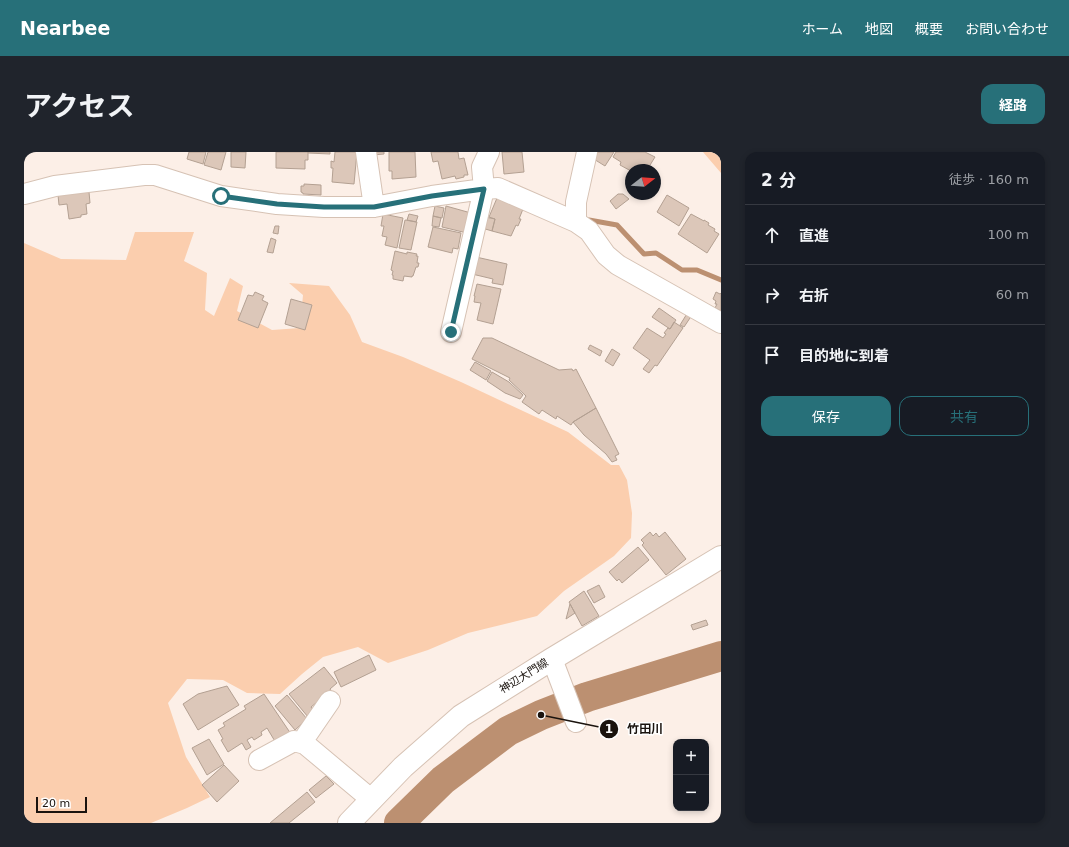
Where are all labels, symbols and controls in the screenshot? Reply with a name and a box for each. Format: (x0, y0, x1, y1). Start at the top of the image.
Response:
text: Nearbee (20, 17, 110, 39)
text: ホーム (801, 21, 843, 37)
text: 地図 (865, 21, 893, 37)
text: 概要 (915, 21, 943, 37)
text: お問い合わせ (965, 21, 1049, 37)
button: 経路 (981, 84, 1045, 124)
text: アクセス (24, 90, 135, 123)
north arrow (625, 164, 661, 200)
text: 2 分 (761, 170, 796, 190)
text: 徒歩 · 160 m (949, 172, 1029, 187)
route start (212, 187, 230, 205)
icon: ahead (761, 224, 783, 246)
text: 直進 (799, 227, 829, 245)
text: 100 m (987, 227, 1029, 242)
icon: right (761, 284, 783, 306)
text: 右折 (799, 287, 829, 305)
text: 60 m (996, 287, 1029, 302)
route end (442, 323, 460, 341)
icon: arrive (761, 344, 783, 366)
text: 目的地に到着 (799, 347, 889, 365)
button: 保存 (761, 396, 891, 436)
button: 共有 (899, 396, 1029, 436)
street label: 神辺大門線 (497, 656, 551, 696)
callout: 竹田川 (599, 717, 671, 741)
text: 1 (605, 722, 613, 736)
text: 竹田川 (627, 722, 663, 736)
map controls (673, 739, 709, 811)
button: + (673, 739, 709, 775)
button: − (673, 775, 709, 811)
scale bar (36, 795, 87, 814)
text: 20 m (42, 797, 70, 810)

